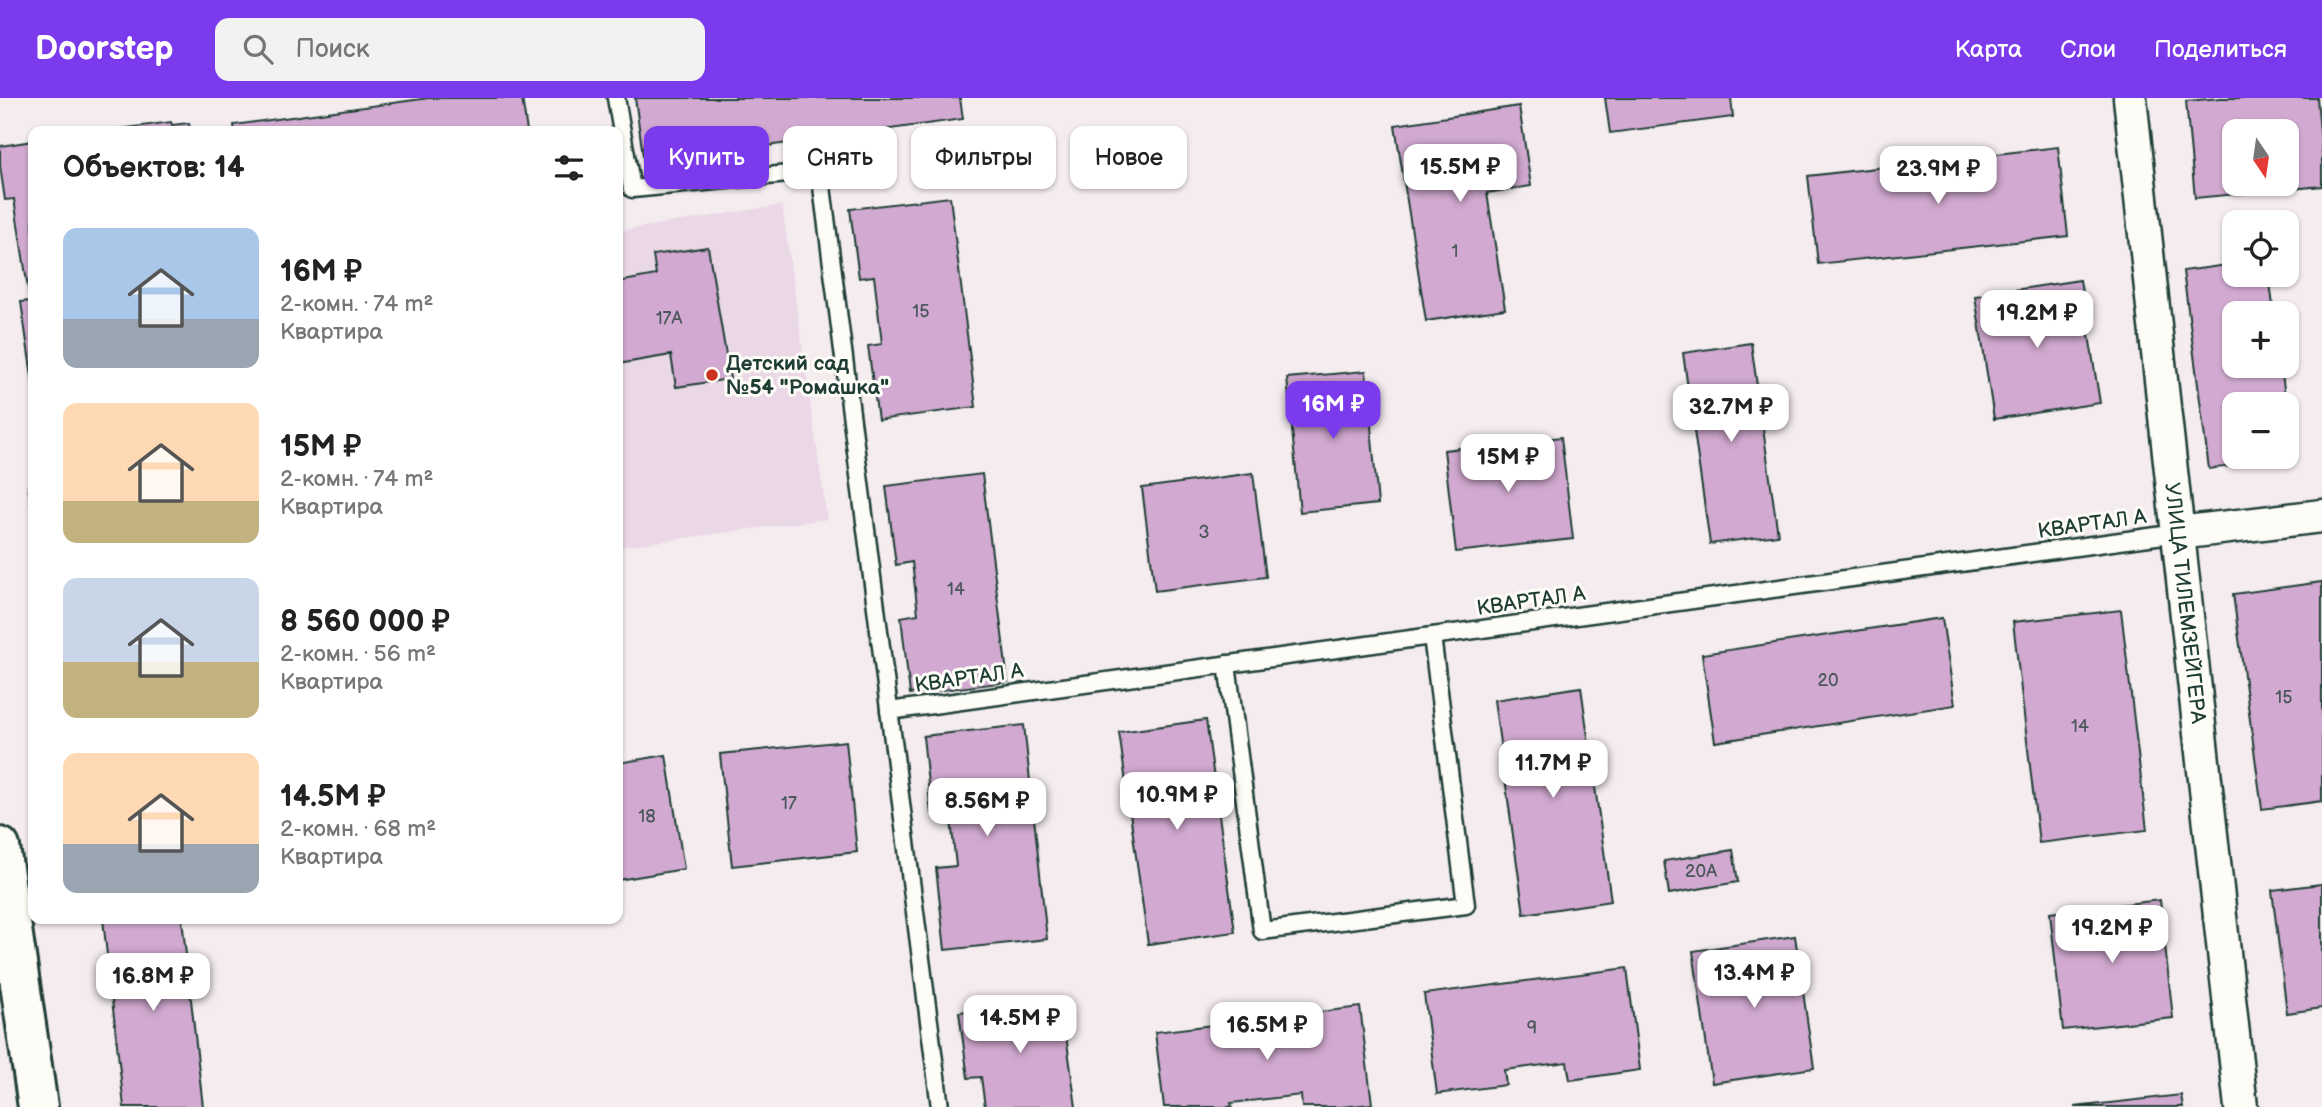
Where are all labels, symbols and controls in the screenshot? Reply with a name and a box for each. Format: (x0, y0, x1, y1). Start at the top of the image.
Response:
search box (215, 18, 705, 81)
text: Doorstep (35, 29, 173, 69)
icon: search (239, 30, 277, 68)
text: Поиск (295, 34, 370, 65)
text: Карта (1955, 35, 2022, 64)
text: Слои (2060, 35, 2116, 64)
text: Поделиться (2154, 35, 2287, 64)
north arrow (2222, 119, 2300, 196)
map controls (2222, 119, 2299, 469)
chip: Купить (644, 126, 769, 189)
chip: Снять (783, 126, 897, 189)
chip: Фильтры (911, 126, 1056, 189)
chip: Новое (1070, 126, 1187, 189)
pin: 15.5M ₽ (1395, 144, 1525, 204)
pin: 23.9M ₽ (1873, 146, 2003, 206)
icon: filters (550, 149, 588, 187)
text: Объектов: 14 (63, 150, 245, 186)
text: 15.5M ₽ (1420, 153, 1500, 181)
text: 23.9M ₽ (1896, 155, 1980, 183)
button: locate (2222, 210, 2299, 287)
house number: 1 (1452, 241, 1458, 262)
text: 16M ₽ (280, 254, 362, 290)
icon: home (119, 256, 203, 340)
text: 2-комн. · 74 m² (280, 290, 433, 318)
pin: 19.2M ₽ (1972, 290, 2102, 350)
text: 19.2M ₽ (1996, 299, 2078, 327)
house number: 15 (912, 301, 930, 322)
button: + (2222, 301, 2299, 378)
house number: 17А (656, 308, 682, 329)
text: Квартира (280, 318, 383, 346)
place label: Детский сад №54 "Ромашка" (726, 351, 889, 400)
marker: Детский сад №54 "Ромашка" (704, 367, 720, 383)
pin: 16M ₽ (1284, 382, 1382, 441)
pin: 32.7M ₽ (1666, 384, 1796, 444)
text: 16M ₽ (1301, 390, 1365, 418)
button: − (2222, 392, 2299, 469)
text: 32.7M ₽ (1689, 393, 1773, 421)
text: 15M ₽ (280, 429, 361, 465)
icon: home (119, 431, 203, 515)
pin: 15M ₽ (1459, 434, 1557, 494)
text: 15M ₽ (1477, 443, 1539, 471)
text: 2-комн. · 74 m² (280, 465, 433, 493)
street label: УЛИЦА ТИЛЕМЗЕЙГЕРА (2160, 481, 2211, 725)
text: Квартира (280, 493, 383, 521)
street label: КВАРТАЛ А (2036, 504, 2148, 544)
house number: 3 (1198, 522, 1210, 543)
house number: 14 (947, 579, 965, 600)
street label: КВАРТАЛ А (1475, 581, 1587, 621)
text: 8 560 000 ₽ (280, 604, 450, 640)
icon: home (119, 606, 203, 690)
text: 2-комн. · 56 m² (280, 640, 436, 668)
street label: КВАРТАЛ А (913, 658, 1025, 698)
text: Квартира (280, 668, 383, 696)
house number: 20 (1817, 670, 1839, 691)
house number: 15 (2275, 687, 2293, 708)
house number: 14 (2071, 716, 2089, 737)
pin: 11.7M ₽ (1488, 740, 1618, 800)
text: 11.7M ₽ (1515, 749, 1591, 777)
pin: 10.9M ₽ (1112, 772, 1242, 832)
pin: 8.56M ₽ (922, 778, 1052, 838)
text: 14.5M ₽ (280, 779, 386, 815)
icon: home (119, 781, 203, 865)
text: 10.9M ₽ (1136, 781, 1218, 809)
text: 8.56M ₽ (944, 787, 1030, 815)
house number: 17 (781, 793, 797, 814)
house number: 18 (638, 806, 656, 827)
text: 2-комн. · 68 m² (280, 815, 436, 843)
text: Квартира (280, 843, 383, 871)
house number: 20А (1685, 861, 1717, 882)
pin: 19.2M ₽ (2047, 906, 2177, 965)
text: 19.2M ₽ (2071, 914, 2153, 942)
pin: 13.4M ₽ (1689, 950, 1819, 1010)
pin: 16.8M ₽ (88, 954, 218, 1013)
text: 13.4M ₽ (1713, 959, 1795, 987)
text: 16.8M ₽ (112, 962, 194, 990)
pin: 14.5M ₽ (955, 996, 1085, 1055)
pin: 16.5M ₽ (1202, 1002, 1332, 1062)
text: 14.5M ₽ (980, 1004, 1060, 1032)
text: 16.5M ₽ (1226, 1011, 1308, 1039)
house number: 9 (1527, 1018, 1537, 1039)

